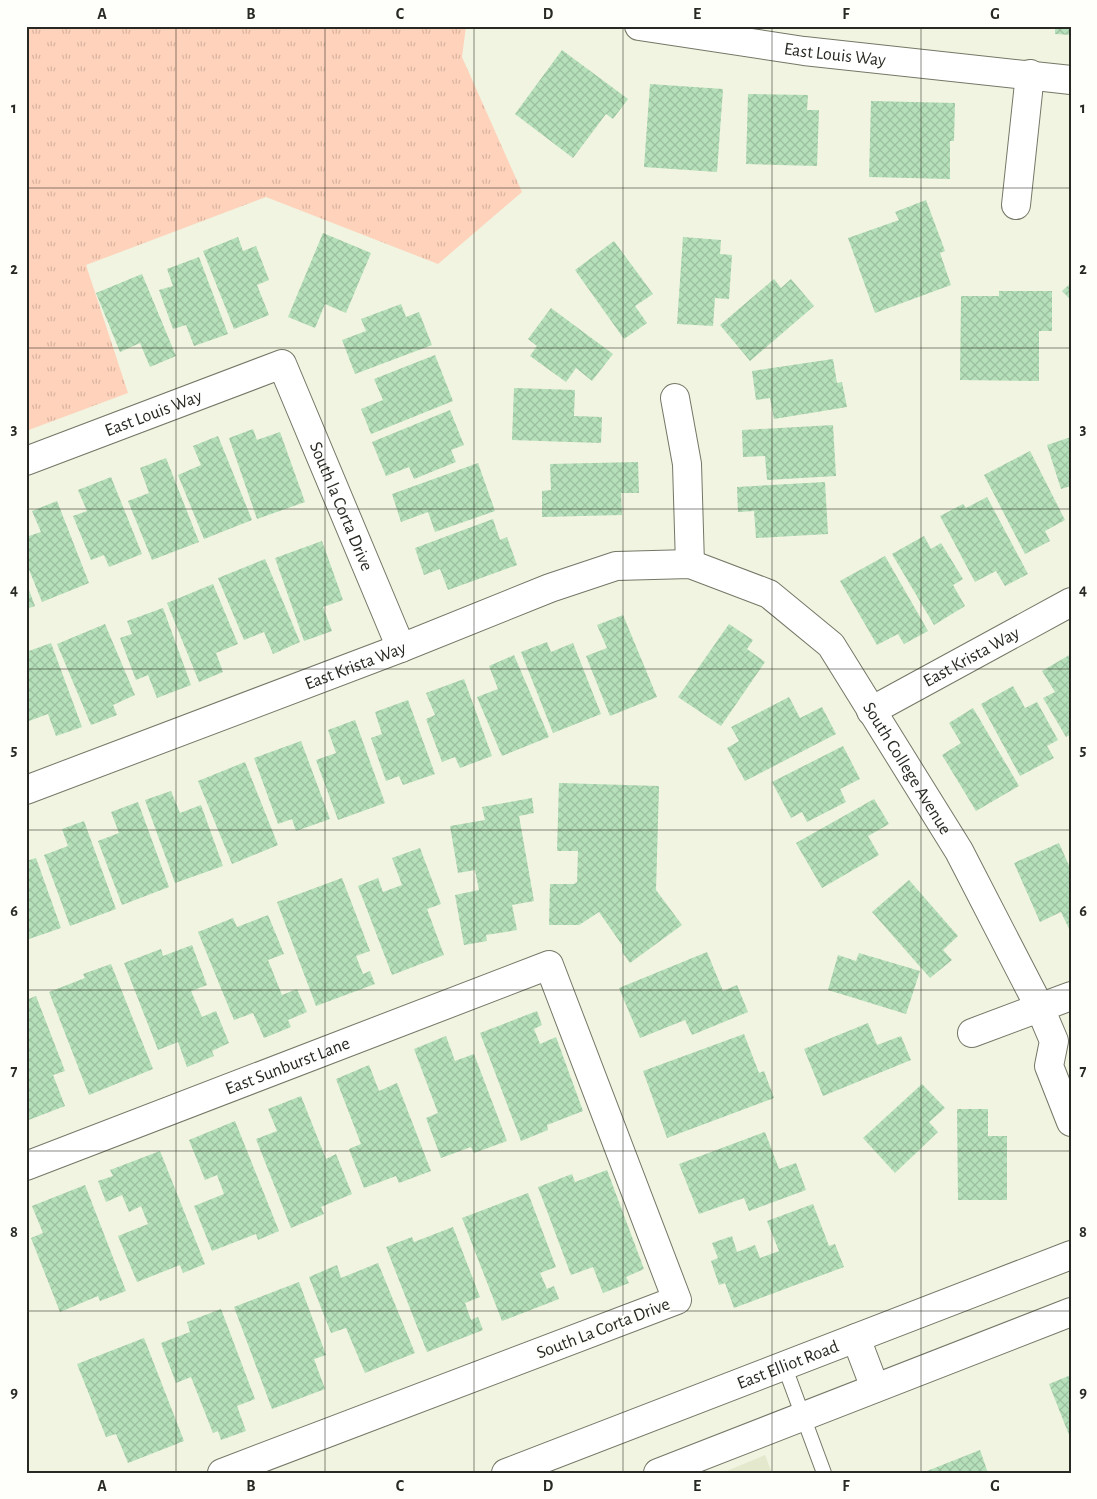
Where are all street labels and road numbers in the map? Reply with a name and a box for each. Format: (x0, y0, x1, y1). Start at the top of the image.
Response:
street label: East Louis Way (783, 40, 887, 70)
street label: East Louis Way (103, 387, 205, 440)
street label: South la Corta Drive (306, 439, 376, 574)
street label: East Krista Way (920, 624, 1023, 691)
street label: East Krista Way (303, 639, 409, 694)
street label: South College Avenue (859, 699, 954, 838)
street label: East Sunburst Lane (223, 1034, 352, 1098)
street label: South La Corta Drive (534, 1295, 672, 1363)
street label: East Elliot Road (735, 1337, 841, 1393)

